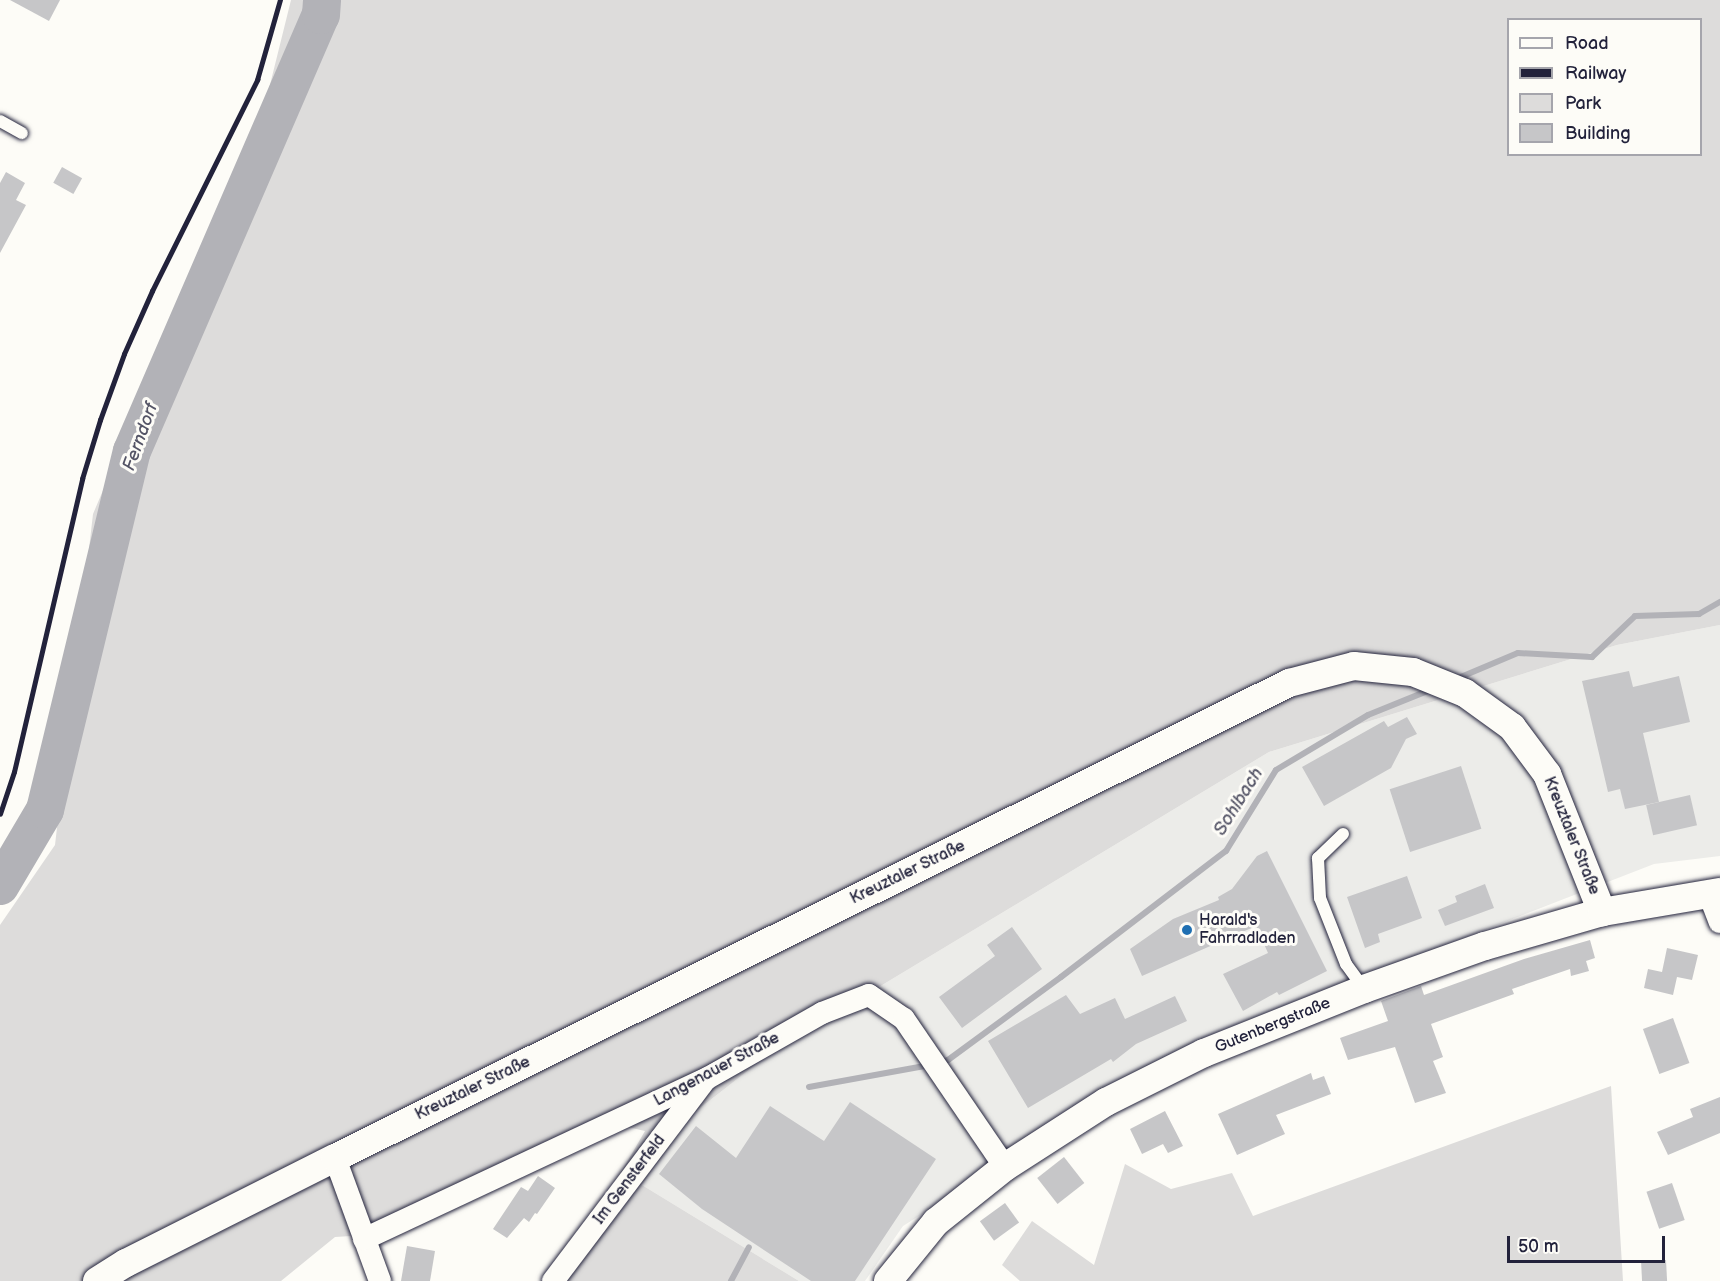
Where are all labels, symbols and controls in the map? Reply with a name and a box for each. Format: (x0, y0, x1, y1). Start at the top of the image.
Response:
legend (1507, 18, 1702, 156)
text: Road (1565, 33, 1609, 54)
text: Railway (1565, 63, 1627, 84)
text: Park (1565, 93, 1601, 114)
text: Building (1565, 123, 1631, 144)
water label: Ferndorf (119, 400, 163, 474)
water label: Sohlbach (1210, 764, 1268, 840)
street label: Kreuztaler Straße (1539, 774, 1603, 898)
street label: Kreuztaler Straße (847, 837, 969, 909)
place label: Harald's Fahrradladen (1199, 911, 1296, 949)
marker: Harald's Fahrradladen (1180, 923, 1194, 937)
street label: Gutenbergstraße (1212, 994, 1334, 1058)
street label: Langenauer Straße (651, 1029, 783, 1111)
street label: Kreuztaler Straße (412, 1053, 534, 1125)
street label: Im Gensterfeld (590, 1131, 670, 1229)
scale bar (1510, 1224, 1668, 1262)
text: 50 m (1518, 1236, 1559, 1257)

